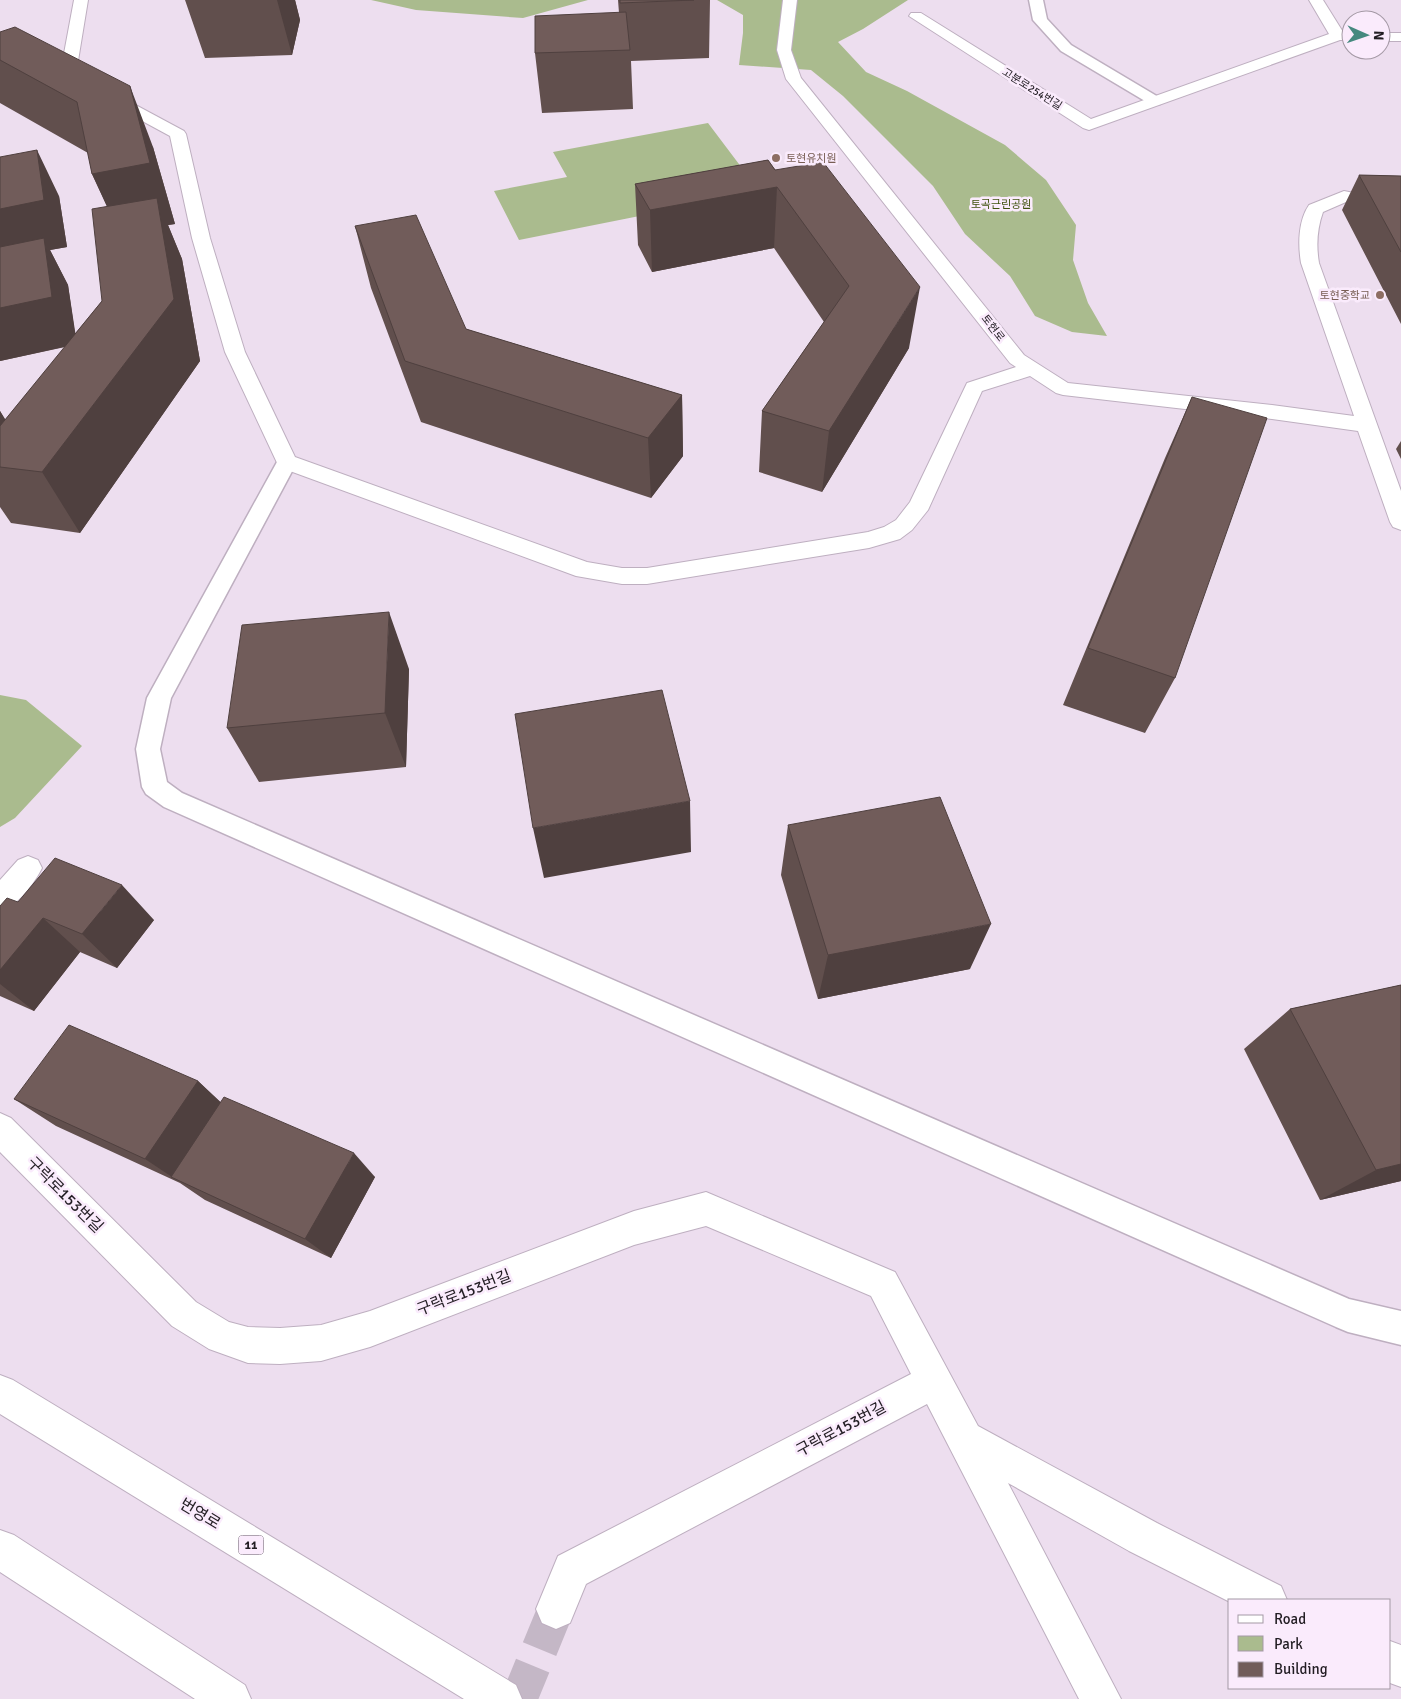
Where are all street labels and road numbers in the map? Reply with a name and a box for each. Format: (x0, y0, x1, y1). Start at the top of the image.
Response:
street label: 고분로254번길 (1000, 65, 1064, 113)
street label: 토현로 (979, 312, 1007, 344)
street label: 구락로153번길 (23, 1153, 107, 1237)
street label: 구락로153번길 (414, 1266, 514, 1320)
street label: 구락로153번길 (792, 1397, 890, 1461)
street label: 번영로 (176, 1494, 224, 1534)
road number: 11 (238, 1536, 264, 1554)

